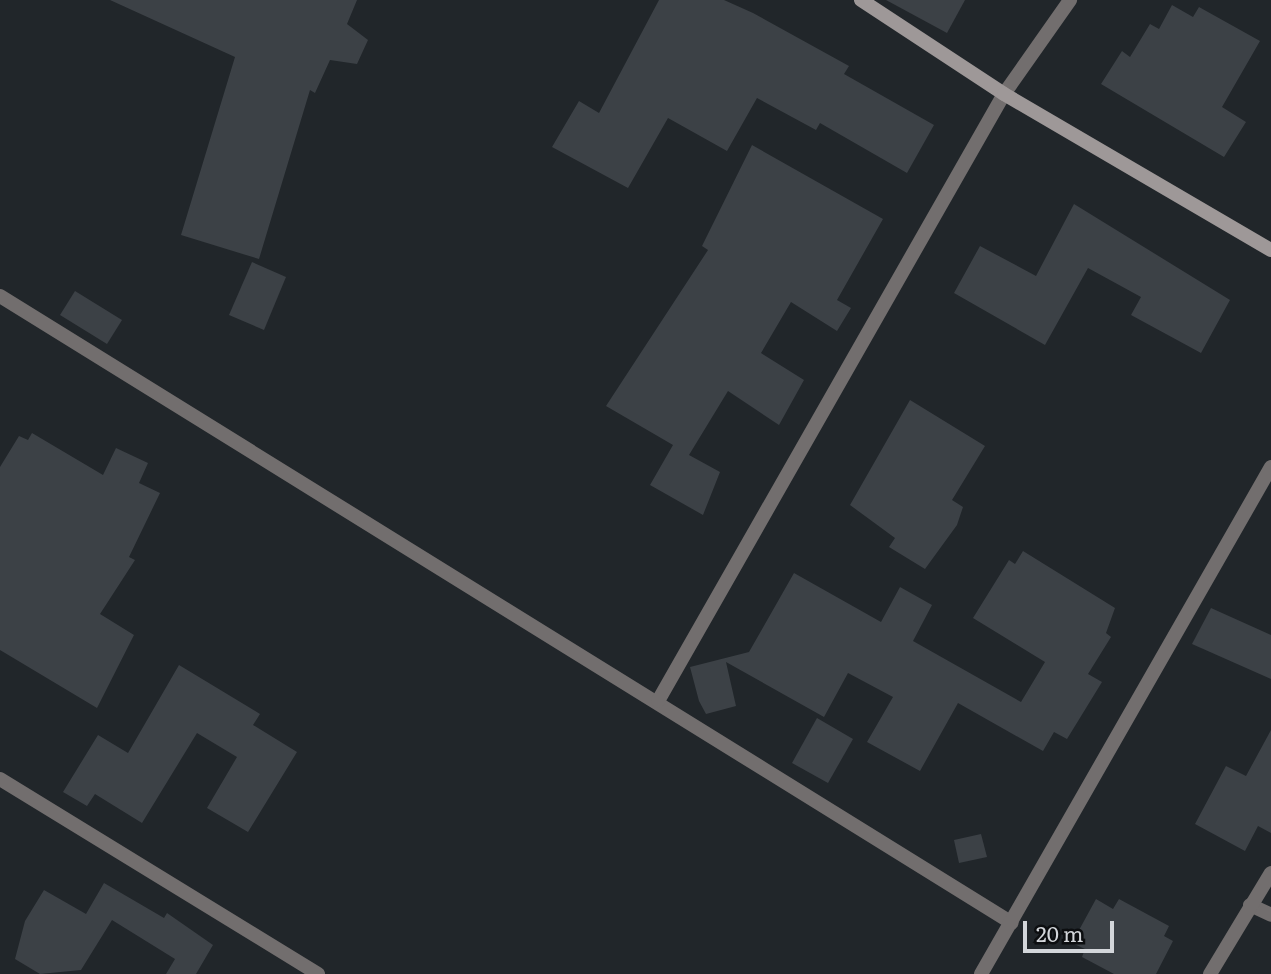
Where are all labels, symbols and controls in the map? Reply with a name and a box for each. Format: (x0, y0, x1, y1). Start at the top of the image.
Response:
scale bar (1026, 908, 1117, 952)
text: 20 m (1036, 917, 1083, 948)

